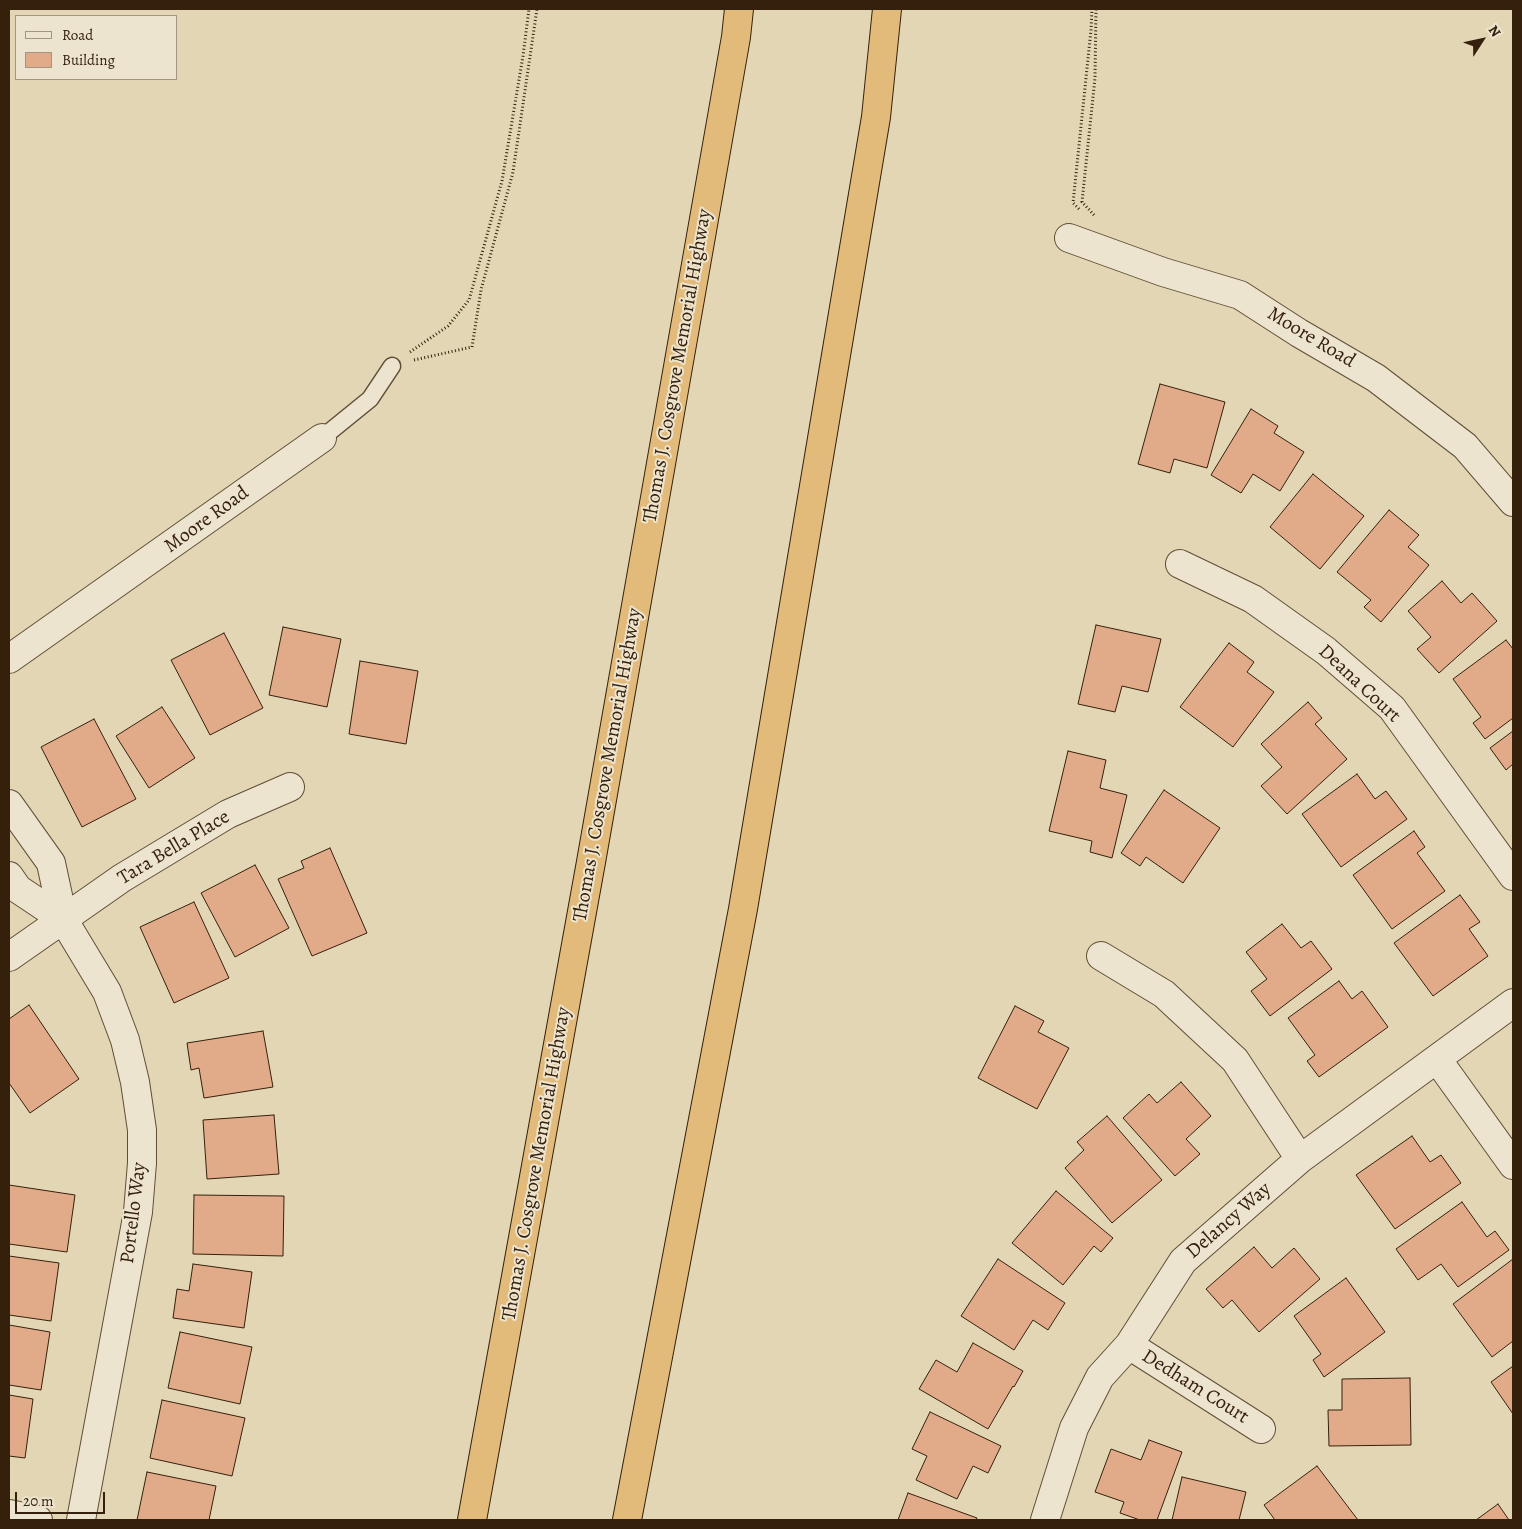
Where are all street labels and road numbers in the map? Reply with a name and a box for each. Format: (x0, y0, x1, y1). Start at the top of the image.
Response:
street label: Thomas J. Cosgrove Memorial Highway (639, 207, 717, 525)
street label: Moore Road (1263, 302, 1359, 374)
street label: Moore Road (160, 481, 254, 559)
street label: Thomas J. Cosgrove Memorial Highway (569, 606, 647, 924)
street label: Deana Court (1313, 640, 1405, 728)
street label: Tara Bella Place (114, 805, 234, 891)
street label: Thomas J. Cosgrove Memorial Highway (498, 1005, 576, 1323)
street label: Portello Way (116, 1161, 152, 1265)
street label: Delancy Way (1182, 1178, 1276, 1264)
street label: Dedham Court (1137, 1345, 1253, 1429)

